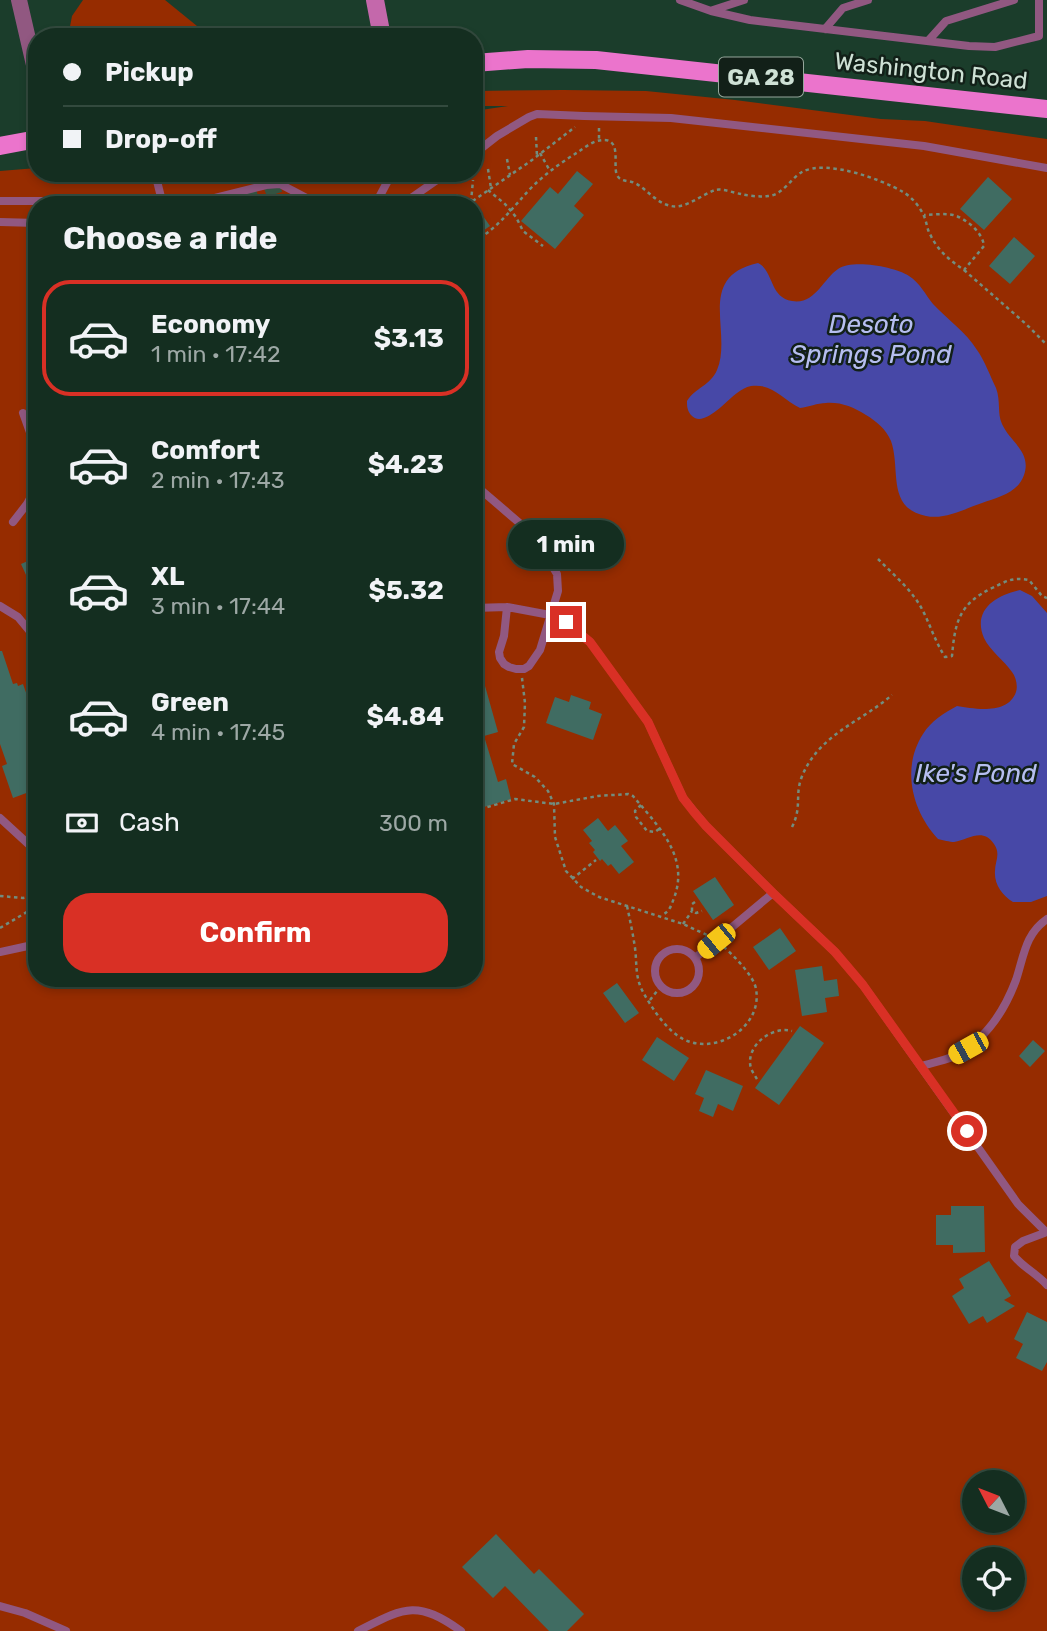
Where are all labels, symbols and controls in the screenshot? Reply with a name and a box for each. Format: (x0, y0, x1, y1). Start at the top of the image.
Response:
street label: Washington Road (833, 47, 1029, 95)
text: Pickup (105, 57, 194, 88)
road number: GA 28 (719, 58, 803, 96)
text: Drop-off (105, 124, 217, 155)
text: Choose a ride (63, 219, 277, 257)
icon: car (67, 307, 130, 370)
text: Economy (151, 309, 270, 340)
water label: Desoto Springs Pond (790, 309, 952, 370)
text: $3.13 (374, 323, 444, 354)
text: 1 min · 17:42 (151, 340, 281, 368)
icon: car (67, 433, 130, 496)
text: Comfort (151, 435, 260, 466)
text: $4.23 (368, 449, 444, 480)
text: 2 min · 17:43 (151, 466, 285, 494)
callout: 1 min (508, 520, 624, 570)
text: 1 min (537, 530, 595, 558)
icon: car (67, 559, 130, 622)
text: XL (151, 561, 184, 592)
text: $5.32 (369, 575, 444, 606)
text: 3 min · 17:44 (151, 592, 285, 620)
route end (550, 606, 582, 638)
icon: car (67, 685, 130, 748)
text: Green (151, 687, 229, 718)
text: $4.84 (366, 701, 444, 732)
text: 4 min · 17:45 (151, 718, 285, 746)
water label: Ike's Pond (915, 758, 1037, 789)
icon: cash (63, 804, 101, 842)
text: Cash (119, 807, 180, 838)
text: 300 m (379, 809, 448, 837)
button: Confirm (63, 893, 448, 973)
car (694, 920, 739, 962)
car (945, 1029, 992, 1067)
route start (951, 1115, 983, 1147)
north arrow (962, 1470, 1026, 1533)
map controls (962, 1470, 1025, 1610)
button: locate (962, 1547, 1025, 1610)

